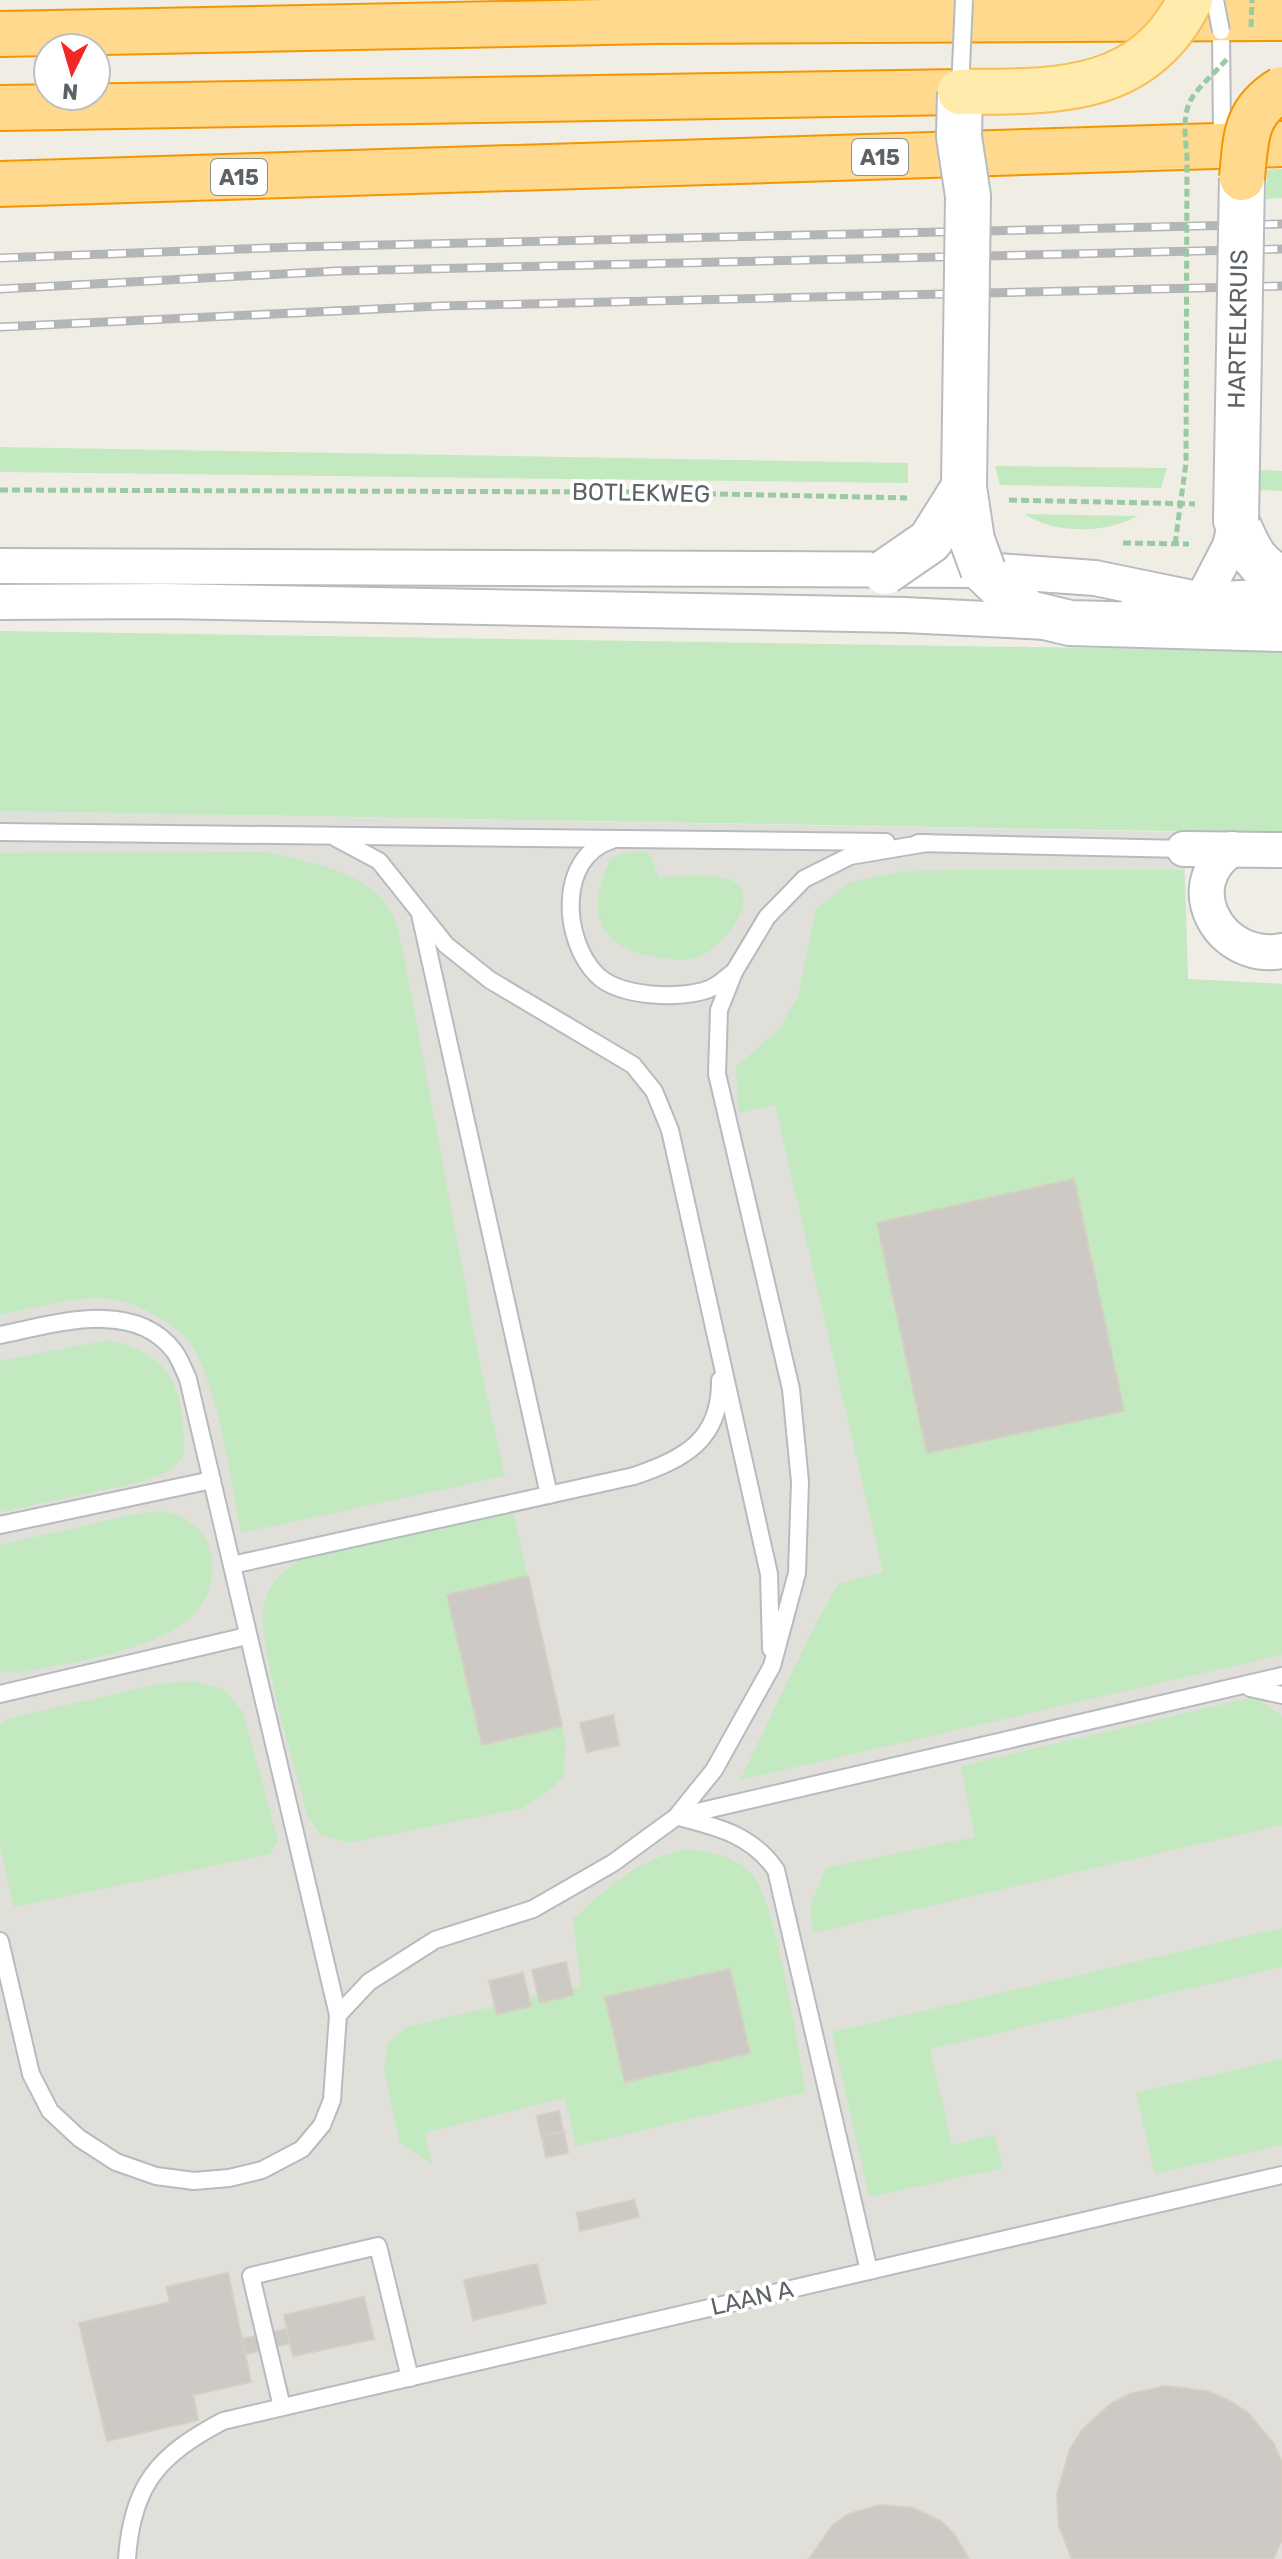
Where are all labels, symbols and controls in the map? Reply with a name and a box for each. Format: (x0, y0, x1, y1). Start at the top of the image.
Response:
north arrow (32, 32, 112, 112)
text: N (61, 77, 79, 106)
road number: A15 (852, 139, 908, 175)
road number: A15 (211, 159, 267, 195)
street label: HARTELKRUIS (1223, 249, 1253, 409)
street label: BOTLEKWEG (572, 478, 710, 508)
street label: LAAN A (708, 2275, 796, 2321)

